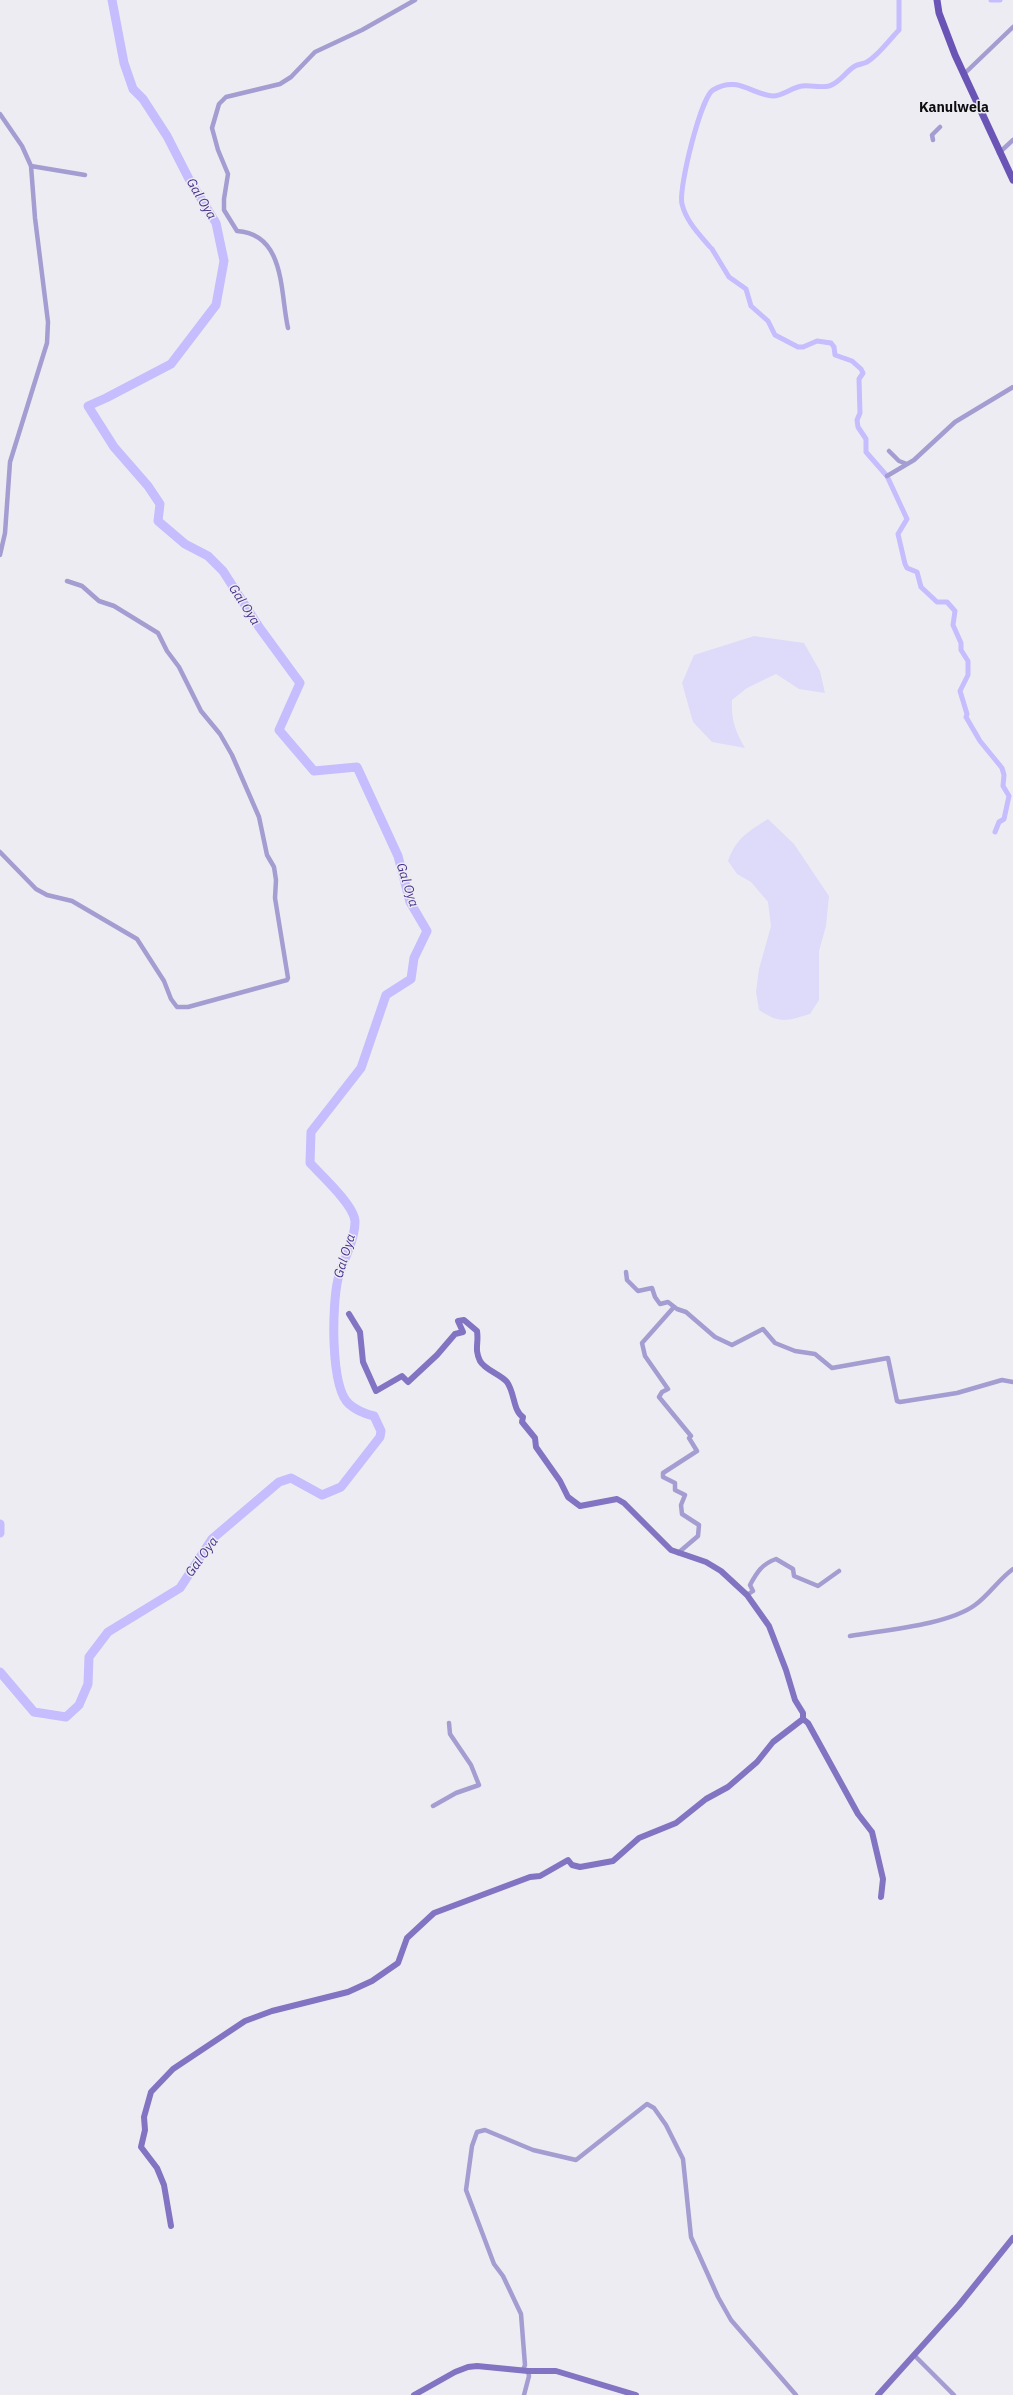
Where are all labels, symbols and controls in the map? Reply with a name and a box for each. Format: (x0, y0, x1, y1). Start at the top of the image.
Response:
district label: Kanulwela (919, 100, 989, 116)
water label: Gal Oya (183, 176, 219, 222)
water label: Gal Oya (225, 582, 263, 628)
water label: Gal Oya (393, 861, 421, 909)
water label: Gal Oya (331, 1232, 359, 1280)
water label: Gal Oya (182, 1534, 222, 1580)

